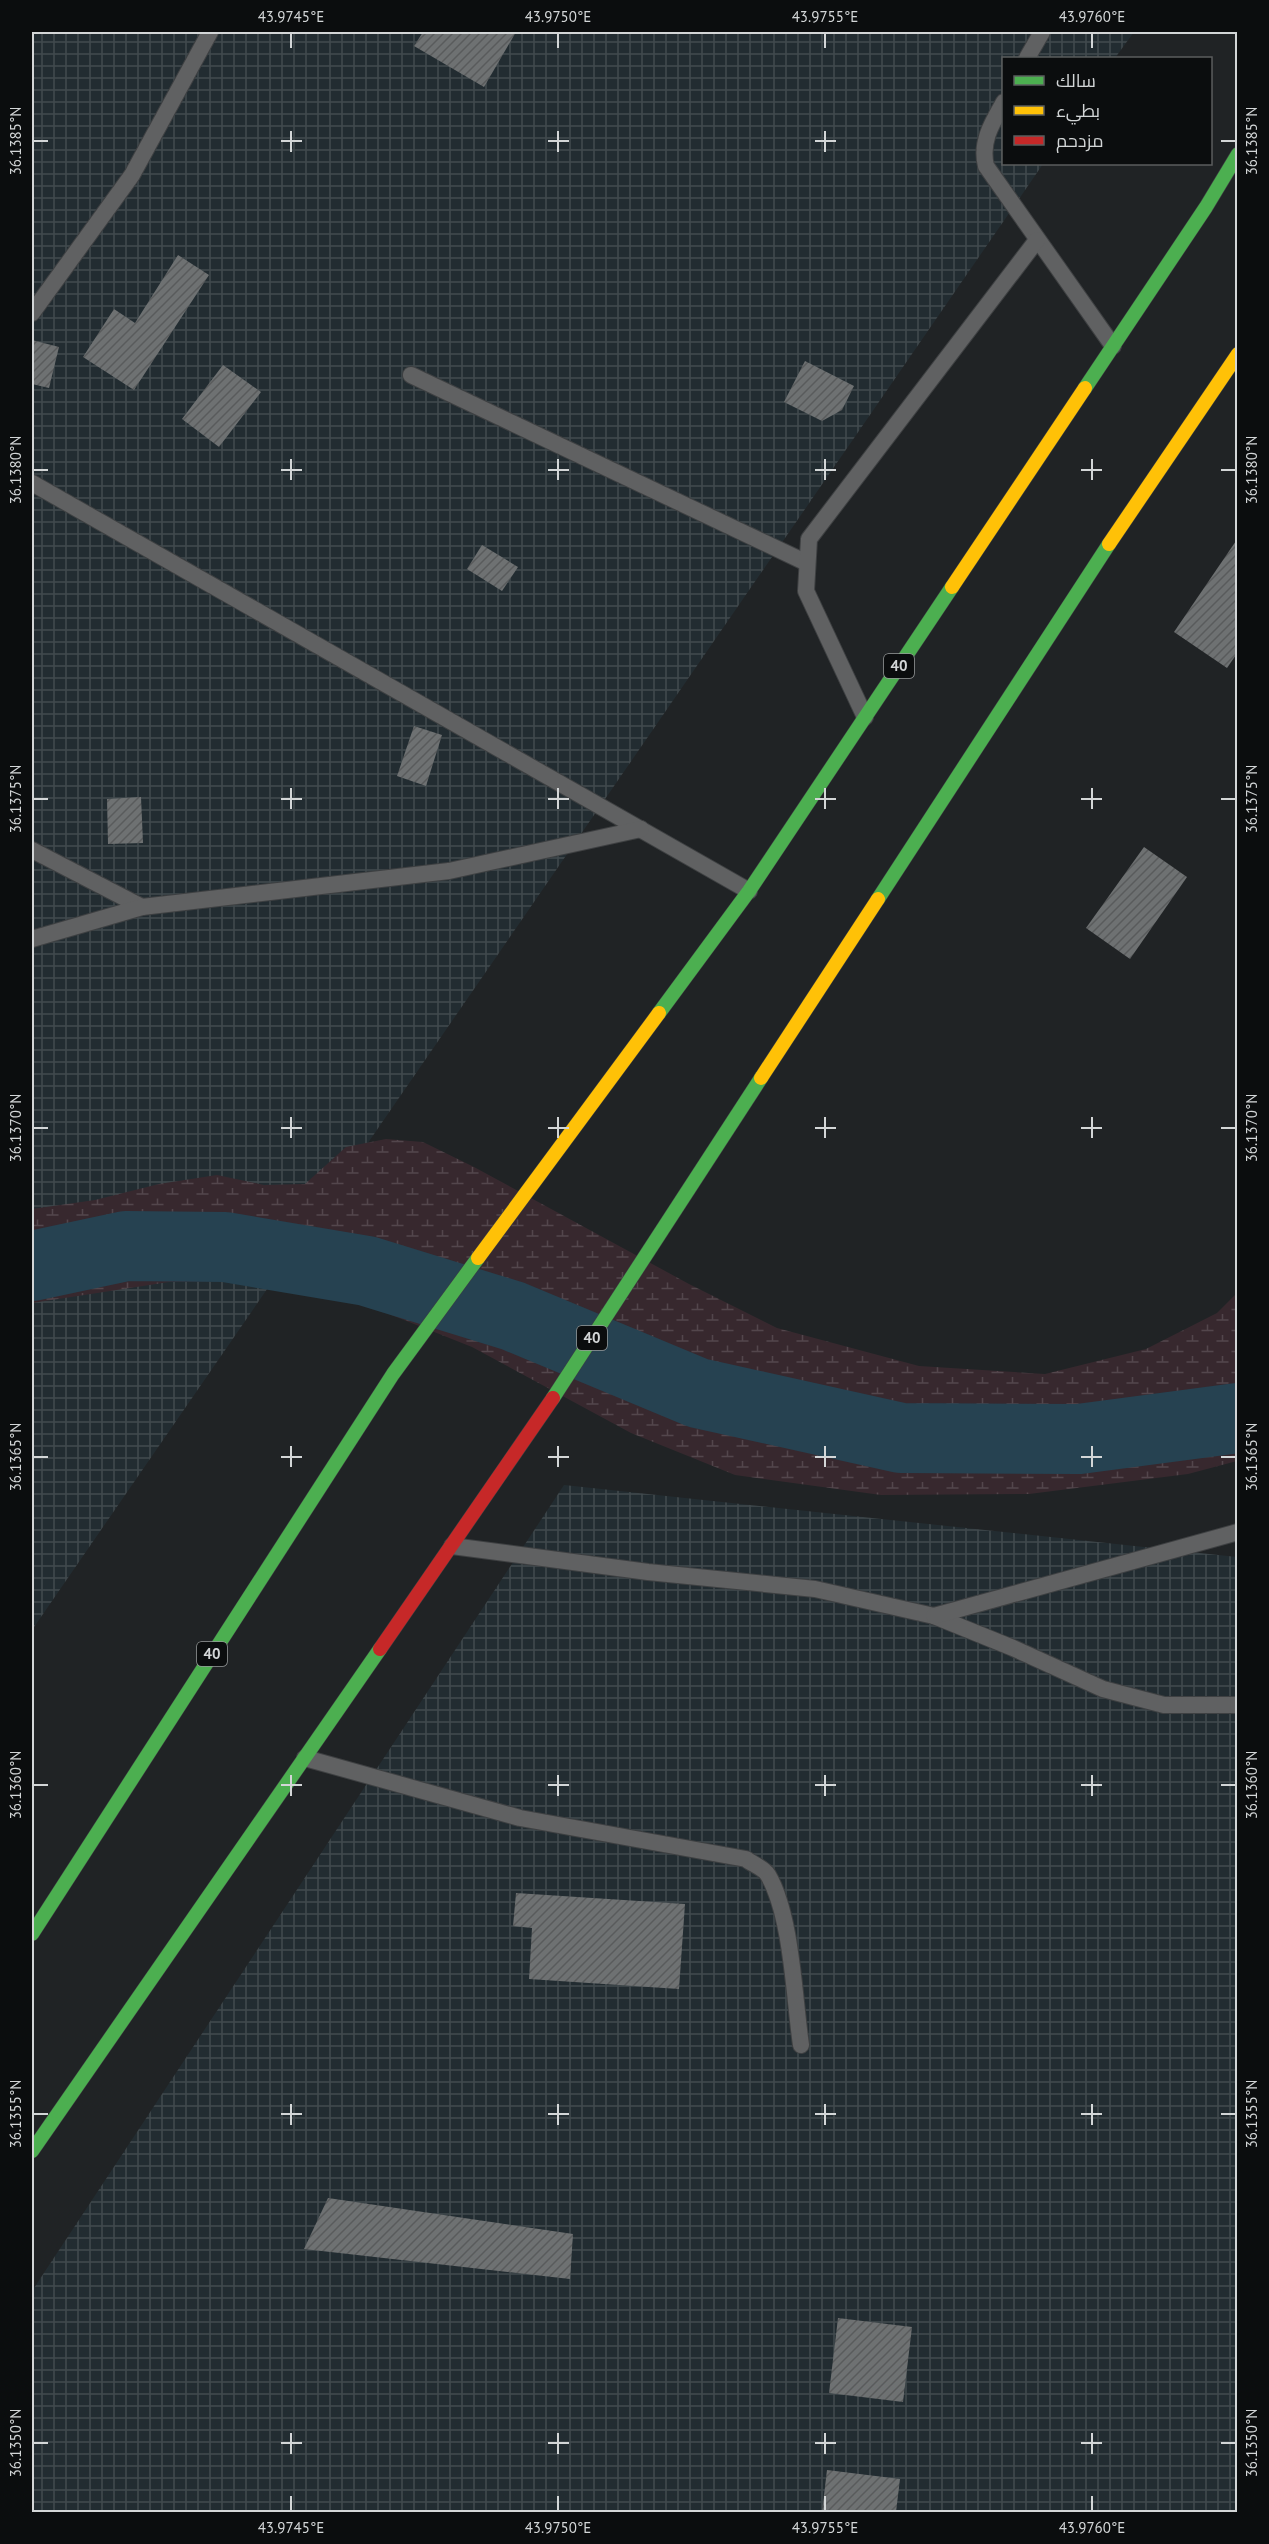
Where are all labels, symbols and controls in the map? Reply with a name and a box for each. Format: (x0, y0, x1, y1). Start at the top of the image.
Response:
text: 43.9745°E (258, 7, 324, 26)
text: 43.9750°E (525, 7, 591, 26)
text: 43.9755°E (792, 7, 858, 26)
text: 43.9760°E (1059, 7, 1125, 26)
legend (1002, 57, 1212, 165)
text: سالك (1056, 69, 1096, 92)
text: بطيء (1056, 99, 1100, 125)
text: 36.1385°N (6, 107, 25, 175)
text: 36.1385°N (1242, 107, 1261, 175)
text: مزدحم (1056, 129, 1104, 153)
text: 36.1380°N (6, 436, 25, 504)
text: 36.1380°N (1242, 436, 1261, 504)
road number: 40 (884, 654, 914, 678)
text: 36.1375°N (6, 765, 25, 833)
text: 36.1375°N (1242, 765, 1261, 833)
text: 36.1370°N (6, 1094, 25, 1162)
text: 36.1370°N (1242, 1094, 1261, 1162)
road number: 40 (577, 1326, 607, 1350)
text: 36.1365°N (6, 1423, 25, 1491)
text: 36.1365°N (1242, 1423, 1261, 1491)
road number: 40 (197, 1642, 227, 1666)
text: 36.1360°N (6, 1751, 25, 1819)
text: 36.1360°N (1242, 1751, 1261, 1819)
text: 36.1355°N (6, 2080, 25, 2148)
text: 36.1355°N (1242, 2080, 1261, 2148)
text: 36.1350°N (6, 2409, 25, 2477)
text: 36.1350°N (1242, 2409, 1261, 2477)
text: 43.9745°E (258, 2518, 324, 2537)
text: 43.9750°E (525, 2518, 591, 2537)
text: 43.9755°E (792, 2518, 858, 2537)
text: 43.9760°E (1059, 2518, 1125, 2537)

